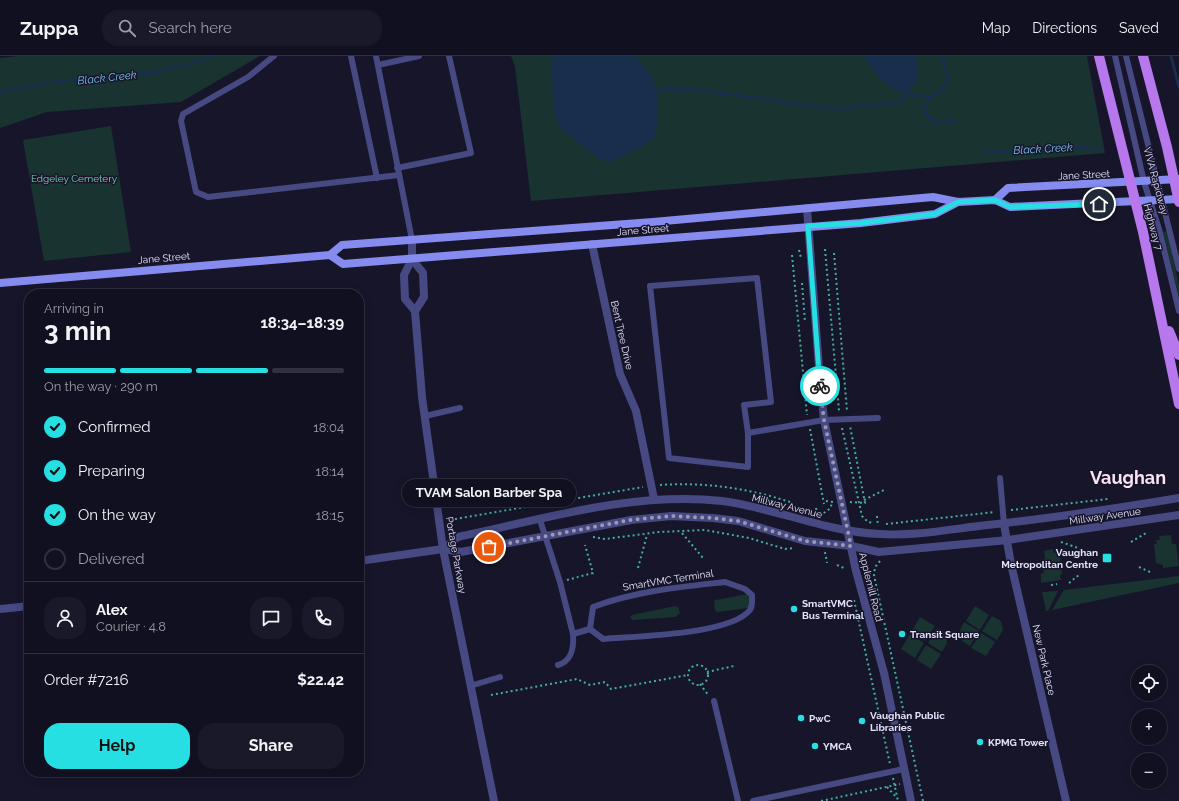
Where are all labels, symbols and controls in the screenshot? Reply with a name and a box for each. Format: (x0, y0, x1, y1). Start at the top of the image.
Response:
search box (102, 10, 382, 46)
text: Zuppa (20, 17, 78, 39)
icon: search (116, 17, 138, 39)
text: Search here (148, 19, 232, 37)
text: Map (982, 20, 1010, 36)
text: Directions (1032, 20, 1097, 36)
text: Saved (1119, 20, 1159, 36)
water label: Black Creek (77, 68, 137, 88)
water label: Black Creek (1013, 141, 1073, 157)
street label: VIVA Rapidway (1142, 146, 1170, 217)
street label: Jane Street (1058, 168, 1111, 182)
park label: Edgeley Cemetery (31, 173, 118, 184)
pin (1082, 187, 1116, 221)
icon: home (1088, 193, 1110, 215)
street label: Highway 7 (1142, 202, 1165, 252)
street label: Jane Street (617, 222, 670, 238)
street label: Jane Street (138, 250, 191, 266)
street label: Bent Tree Drive (609, 299, 635, 371)
text: Arriving in (44, 301, 104, 316)
text: 18:34–18:39 (260, 314, 344, 332)
text: 3 min (44, 316, 111, 346)
courier (800, 366, 840, 406)
icon: bike (809, 375, 831, 397)
text: On the way · 290 m (44, 379, 158, 394)
icon: check (44, 416, 66, 438)
text: Confirmed (78, 418, 151, 436)
text: 18:04 (313, 420, 344, 435)
icon: check (44, 460, 66, 482)
text: Preparing (78, 462, 145, 480)
text: 18:14 (316, 464, 344, 479)
district label: Vaughan (1090, 467, 1166, 488)
callout: TVAM Salon Barber Spa (402, 479, 576, 507)
text: TVAM Salon Barber Spa (416, 485, 562, 500)
street label: Millway Avenue (751, 492, 823, 520)
icon: check (44, 504, 66, 526)
text: On the way (78, 506, 156, 524)
street label: Millway Avenue (1069, 506, 1142, 526)
text: 18:15 (316, 508, 344, 523)
street label: Portage Parkway (444, 516, 468, 595)
pin (472, 530, 506, 564)
icon: bag (478, 536, 500, 558)
place label: Vaughan Metropolitan Centre (1001, 547, 1098, 570)
text: Delivered (78, 550, 145, 568)
street label: Applemill Road (857, 551, 885, 623)
marker: Vaughan Metropolitan Centre (1101, 552, 1113, 564)
street label: SmartVMC Terminal (622, 567, 714, 593)
button: person (44, 597, 86, 639)
button: chat (250, 597, 292, 639)
button: phone (302, 597, 344, 639)
place label: SmartVMC Bus Terminal (802, 598, 865, 621)
text: Alex (96, 601, 127, 619)
marker: SmartVMC Bus Terminal (789, 604, 799, 614)
text: Courier · 4.8 (96, 619, 166, 634)
street label: New Park Place (1030, 623, 1058, 697)
marker: Transit Square (897, 629, 907, 639)
place label: Transit Square (910, 629, 979, 640)
map controls (1131, 665, 1167, 789)
button: locate (1131, 665, 1167, 701)
text: Order #7216 (44, 671, 129, 689)
text: $22.42 (297, 671, 344, 689)
button: + (1131, 709, 1167, 745)
place label: Vaughan Public Libraries (870, 710, 945, 733)
marker: PwC (796, 713, 806, 723)
place label: PwC (809, 713, 831, 724)
marker: Vaughan Public Libraries (857, 716, 867, 726)
button: Help (44, 723, 190, 769)
button: Share (198, 723, 344, 769)
marker: KPMG Tower (975, 737, 985, 747)
place label: KPMG Tower (988, 737, 1048, 748)
marker: YMCA (810, 741, 820, 751)
place label: YMCA (823, 741, 852, 752)
button: − (1131, 753, 1167, 789)

